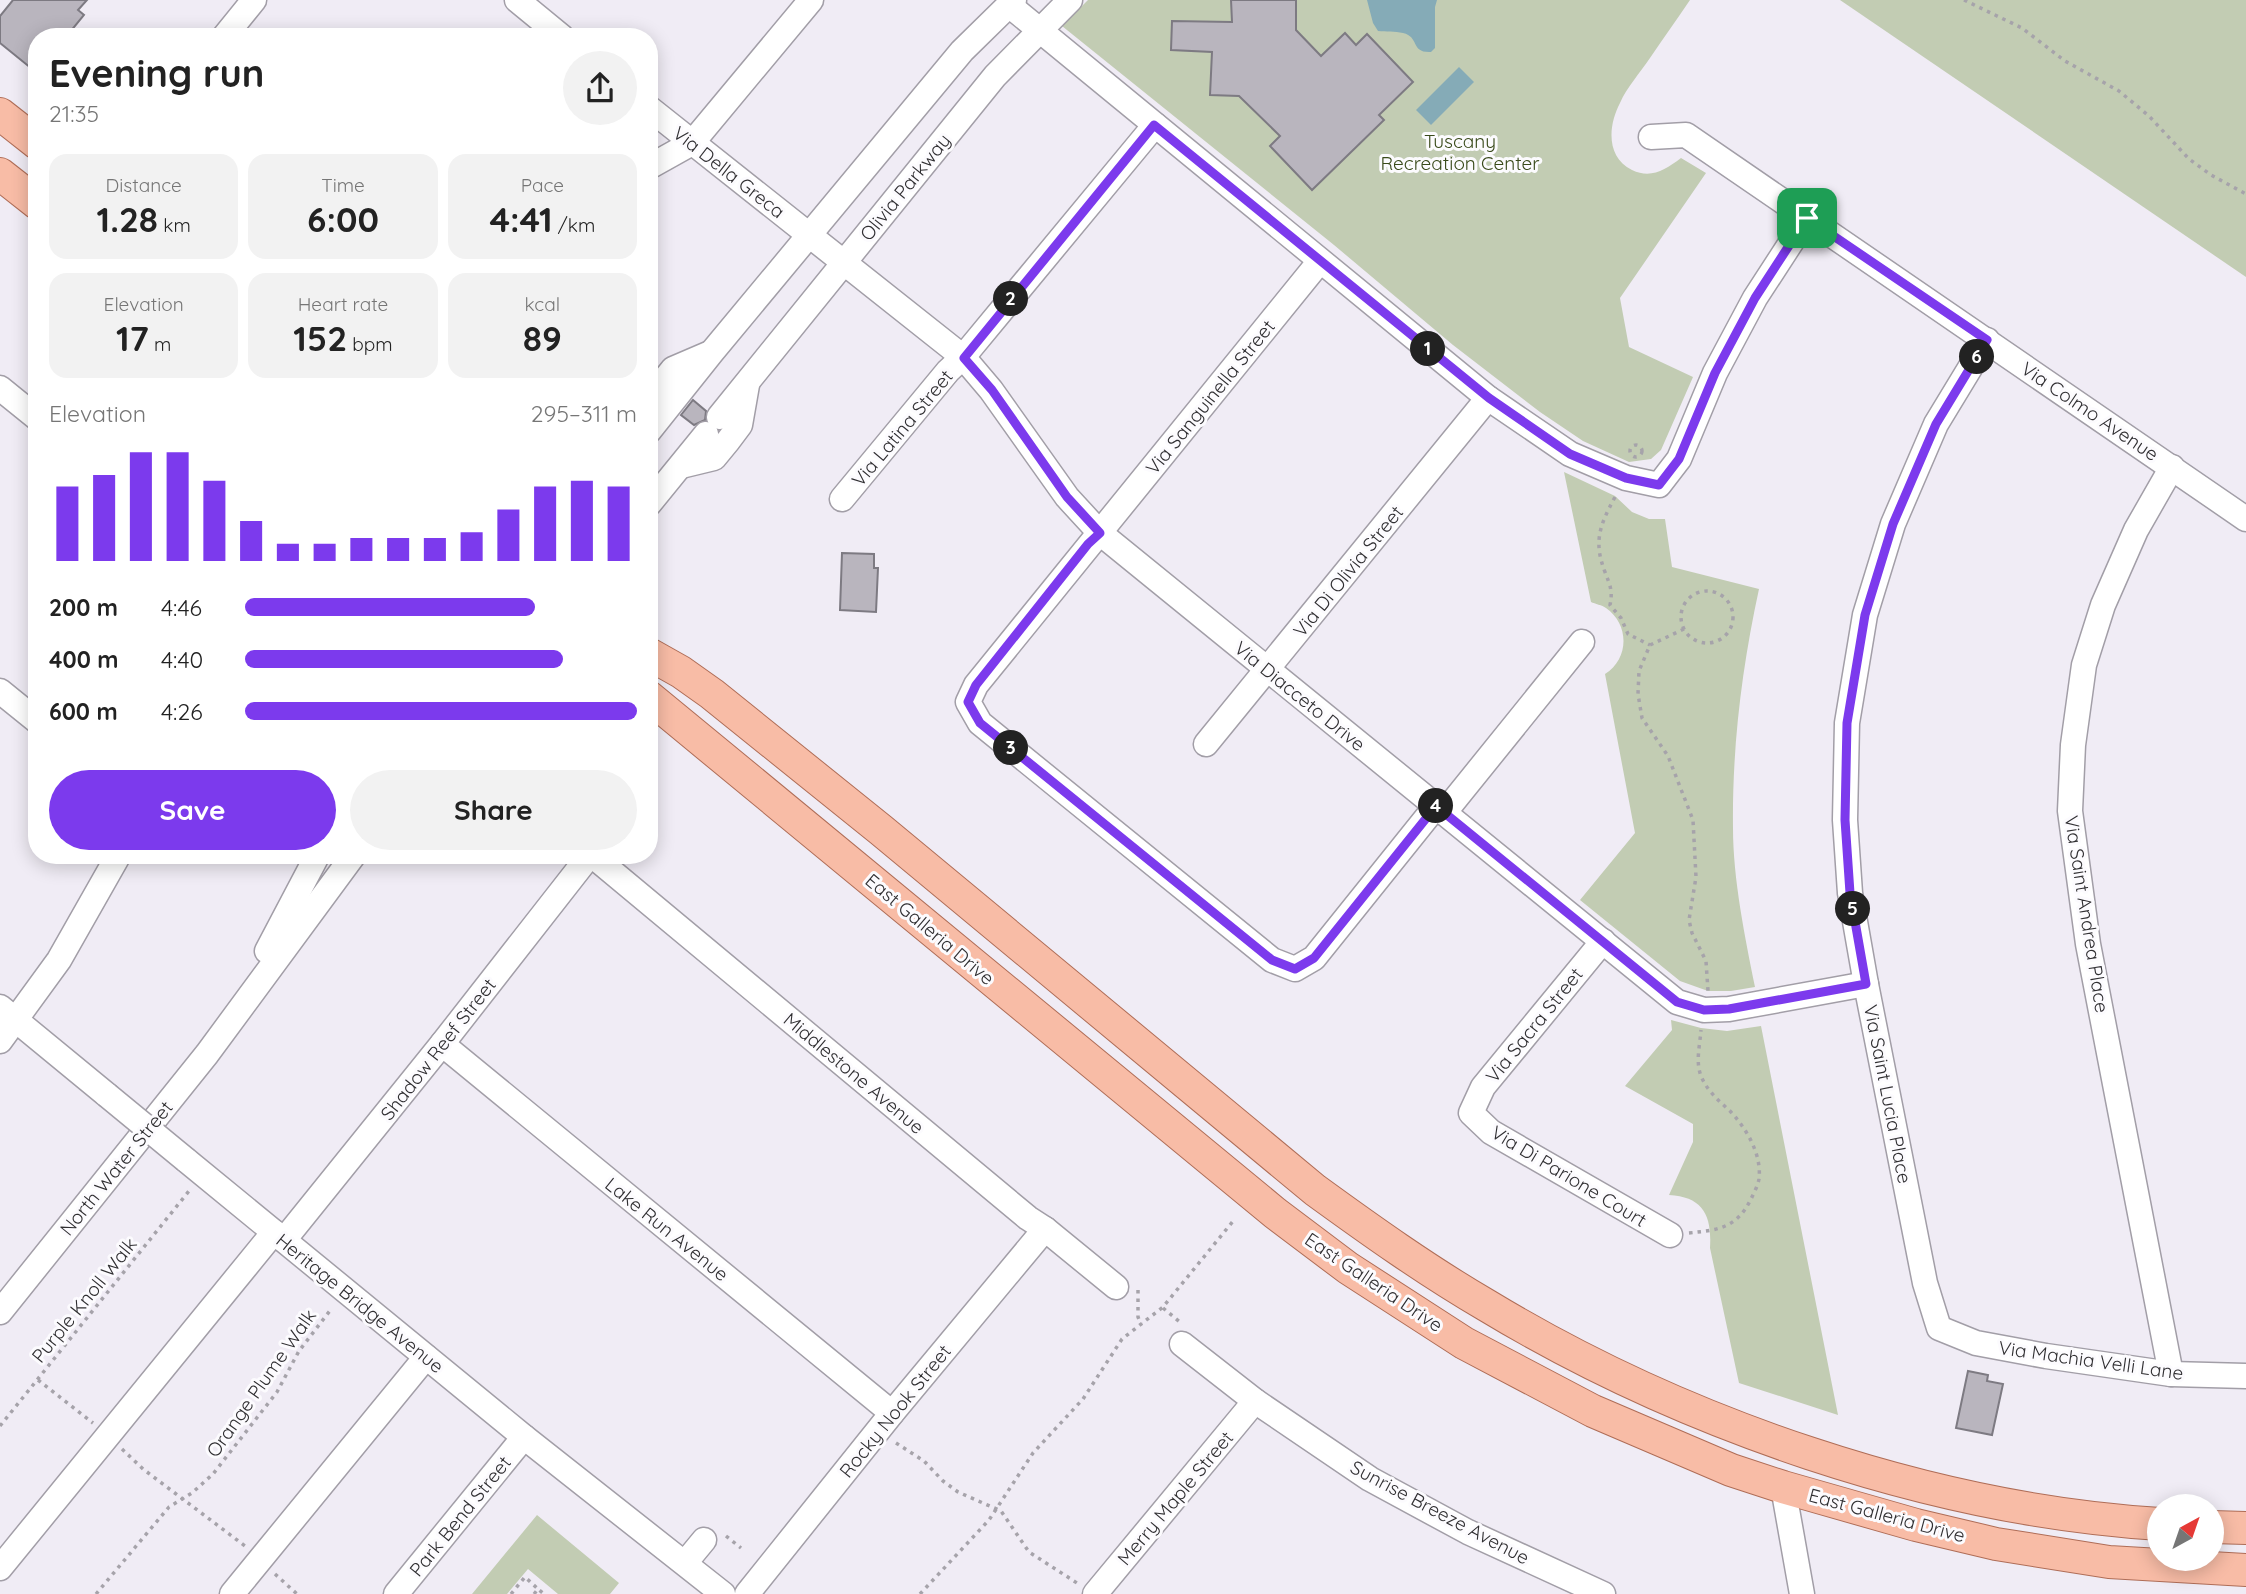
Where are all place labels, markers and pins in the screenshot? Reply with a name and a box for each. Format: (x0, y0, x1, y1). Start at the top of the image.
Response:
pin (1777, 188, 1837, 248)
pin: 2 (993, 282, 1028, 316)
pin: 1 (1410, 332, 1446, 366)
pin: 6 (1960, 340, 1994, 374)
pin: 3 (993, 730, 1028, 766)
pin: 4 (1418, 788, 1454, 824)
pin: 5 (1836, 892, 1870, 926)

